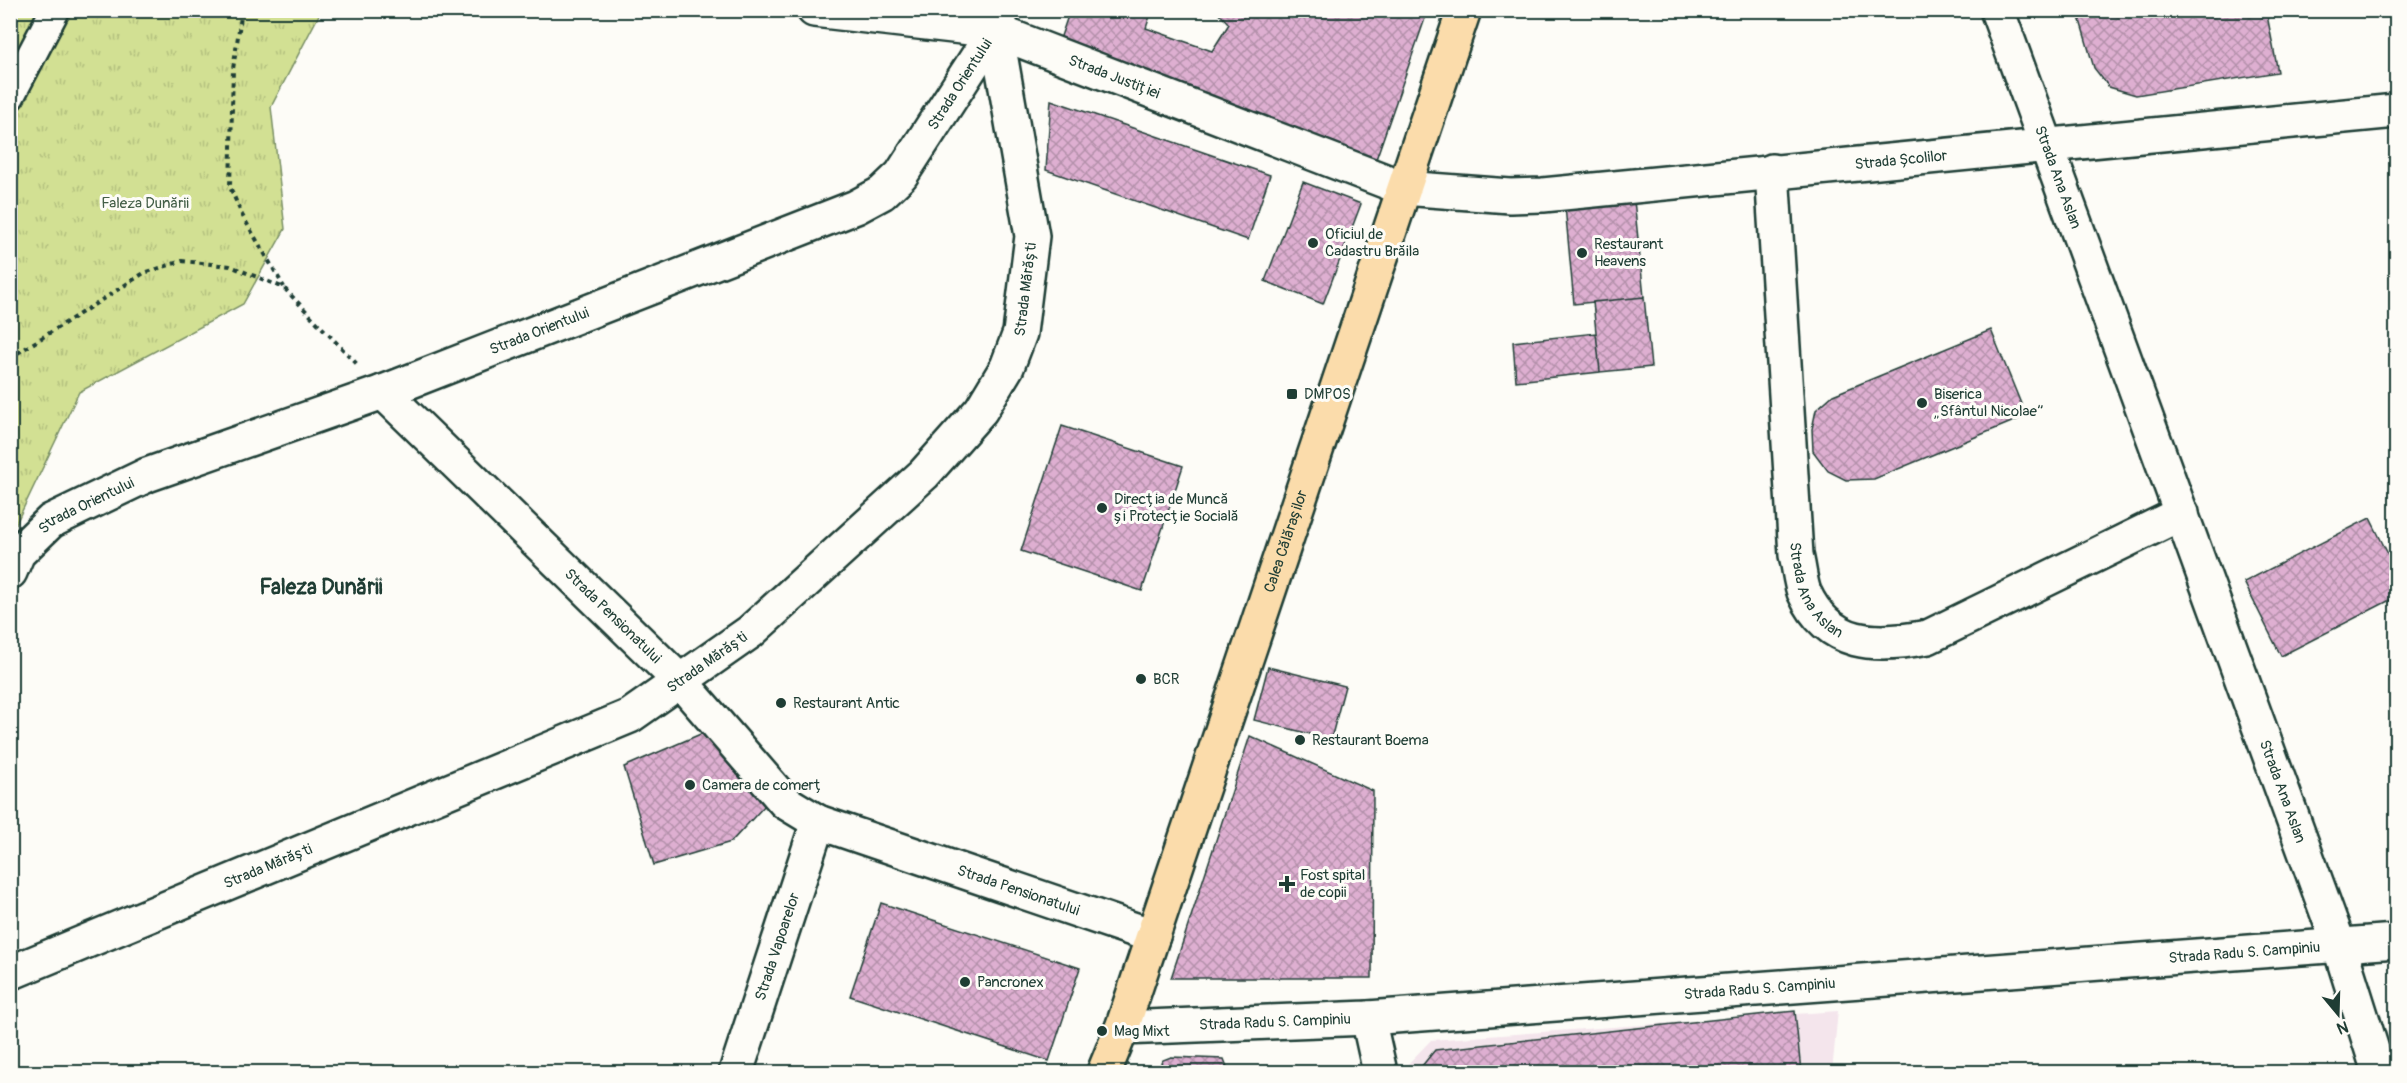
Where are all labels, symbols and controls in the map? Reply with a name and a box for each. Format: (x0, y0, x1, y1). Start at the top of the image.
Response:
street label: Strada Orientului (923, 35, 996, 133)
street label: Strada Justiției (1066, 50, 1163, 103)
street label: Strada Ana Aslan (2031, 123, 2086, 231)
street label: Strada Școlilor (1854, 146, 1949, 174)
park label: Faleza Dunării (101, 194, 189, 213)
place label: Oficiul de Cadastru Brăila (1325, 225, 1419, 261)
place label: Restaurant Heavens (1594, 235, 1664, 271)
marker: Oficiul de Cadastru Brăila (1306, 236, 1320, 250)
street label: Strada Mărăști (1010, 241, 1041, 337)
marker: Restaurant Heavens (1575, 246, 1589, 260)
street label: Strada Orientului (487, 303, 592, 359)
place label: DMPOS (1304, 385, 1351, 404)
place label: Biserica „Sfântul Nicolae” (1934, 385, 2043, 421)
marker: DMPOS (1285, 387, 1299, 401)
marker: Biserica „Sfântul Nicolae” (1915, 396, 1929, 410)
street label: Strada Orientului (34, 473, 137, 538)
street label: Calea Călărașilor (1259, 487, 1312, 595)
place label: Direcția de Muncă și Protecție Socială (1114, 490, 1239, 526)
marker: Direcția de Muncă și Protecție Socială (1095, 501, 1109, 515)
street label: Strada Ana Aslan (1786, 542, 1846, 642)
street label: Strada Pensionatului (561, 564, 666, 668)
district label: Faleza Dunării (260, 574, 383, 601)
street label: Strada Mărăști (663, 627, 751, 697)
place label: BCR (1153, 670, 1180, 689)
marker: BCR (1134, 672, 1148, 686)
place label: Restaurant Antic (793, 694, 900, 713)
marker: Restaurant Antic (774, 696, 788, 710)
place label: Restaurant Boema (1312, 731, 1429, 750)
marker: Restaurant Boema (1293, 733, 1307, 747)
street label: Strada Ana Aslan (2255, 737, 2310, 846)
place label: Camera de comerț (702, 776, 823, 795)
marker: Camera de comerț (683, 778, 697, 792)
street label: Strada Mărăști (221, 839, 315, 893)
street label: Strada Pensionatului (955, 861, 1082, 920)
place label: Fost spital de copii (1300, 866, 1365, 902)
marker: Fost spital de copii (1278, 875, 1296, 893)
street label: Strada Vapoarelor (751, 890, 804, 1003)
street label: Strada Radu S. Campiniu (2168, 937, 2321, 968)
place label: Pancronex (977, 973, 1044, 992)
street label: Strada Radu S. Campiniu (1683, 974, 1836, 1004)
marker: Pancronex (958, 975, 972, 989)
north arrow (2308, 984, 2368, 1044)
street label: Strada Radu S. Campiniu (1199, 1009, 1351, 1034)
text: N (2334, 1016, 2351, 1039)
place label: Mag Mixt (1114, 1022, 1171, 1041)
marker: Mag Mixt (1095, 1024, 1109, 1038)

